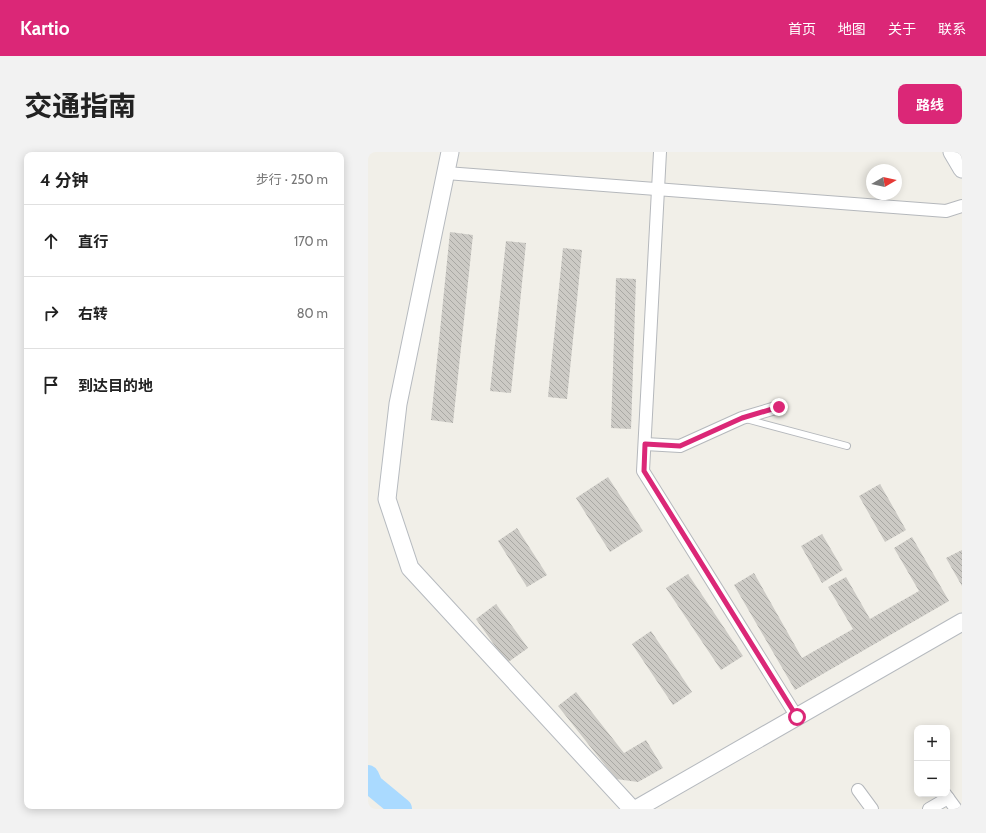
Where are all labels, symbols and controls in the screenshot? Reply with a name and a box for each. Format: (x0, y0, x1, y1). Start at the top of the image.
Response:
text: Kartio (20, 17, 69, 40)
text: 首页 (788, 20, 816, 38)
text: 地图 (838, 20, 866, 38)
text: 关于 (888, 20, 916, 38)
text: 联系 (938, 20, 966, 38)
button: 路线 (898, 84, 962, 124)
text: 交通指南 (24, 89, 136, 123)
north arrow (866, 164, 902, 200)
text: 4 分钟 (40, 170, 88, 190)
text: 步行 · 250 m (256, 171, 328, 187)
icon: ahead (40, 230, 62, 252)
text: 直行 (78, 233, 108, 251)
text: 170 m (294, 233, 328, 249)
icon: right (40, 302, 62, 324)
text: 右转 (78, 305, 108, 323)
text: 80 m (297, 305, 328, 321)
icon: arrive (40, 374, 62, 396)
text: 到达目的地 (78, 377, 153, 395)
route end (770, 398, 788, 416)
route start (788, 708, 806, 726)
map controls (914, 725, 950, 797)
button: + (914, 725, 950, 761)
button: − (914, 761, 950, 797)

